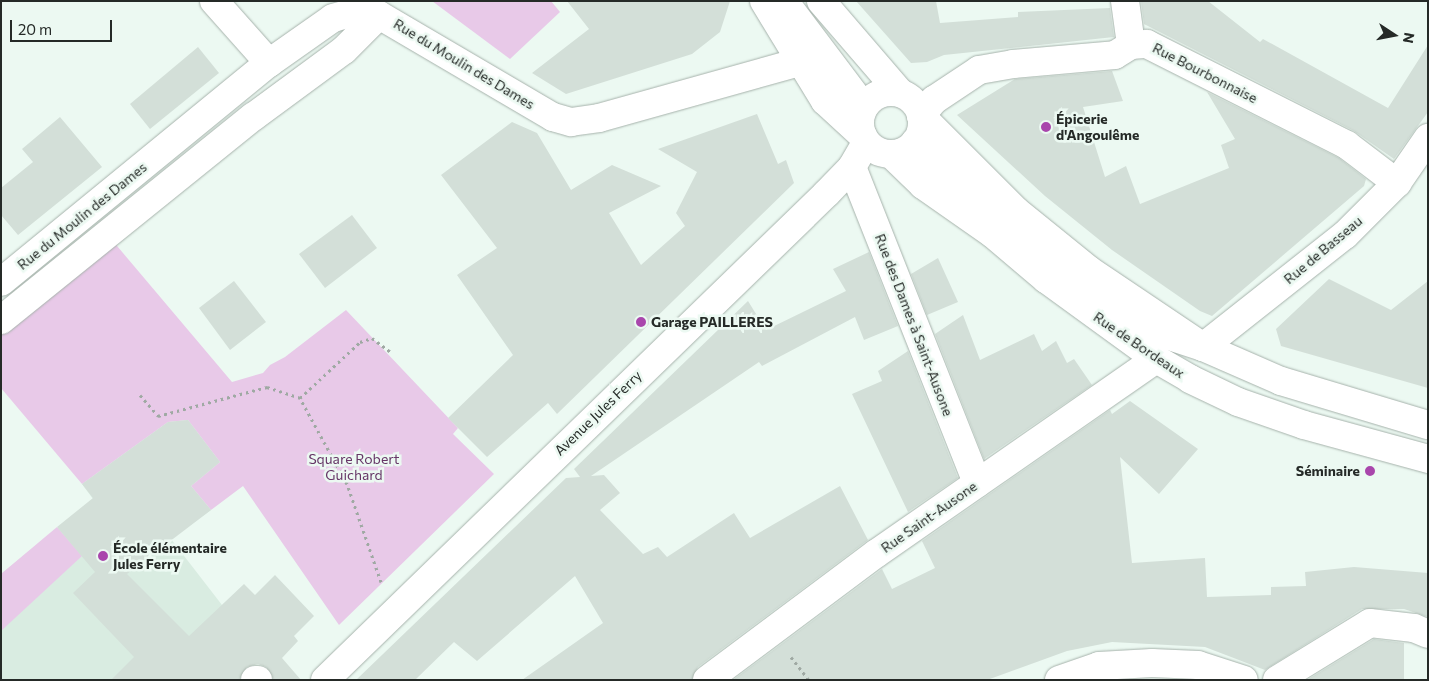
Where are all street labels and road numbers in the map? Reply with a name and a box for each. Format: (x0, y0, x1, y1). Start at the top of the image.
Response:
street label: Rue du Moulin des Dames (391, 15, 537, 113)
street label: Rue Bourbonnaise (1150, 39, 1260, 107)
street label: Rue du Moulin des Dames (14, 159, 150, 273)
street label: Rue de Basseau (1280, 212, 1366, 288)
street label: Rue des Dames à Saint-Ausone (871, 231, 957, 419)
street label: Rue de Bordeaux (1090, 308, 1188, 382)
street label: Avenue Jules Ferry (551, 367, 645, 459)
street label: Rue Saint-Ausone (878, 478, 980, 556)

